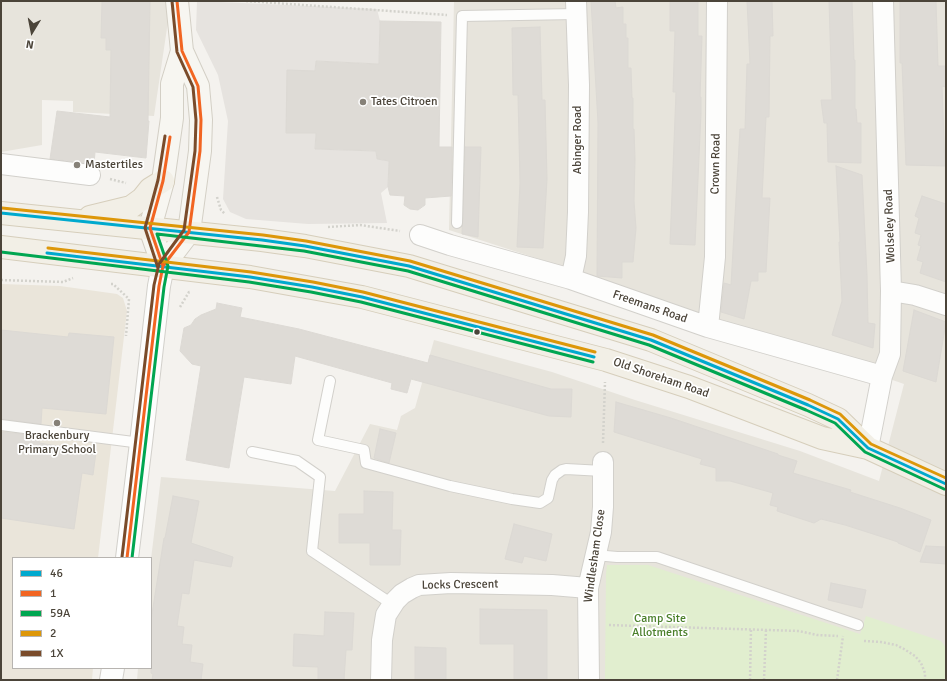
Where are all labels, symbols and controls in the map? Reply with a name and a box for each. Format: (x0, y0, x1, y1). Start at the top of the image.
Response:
north arrow (12, 12, 52, 52)
text: N (25, 37, 35, 51)
place label: Tates Citroen (371, 95, 438, 109)
marker: Tates Citroen (358, 97, 368, 107)
street label: Abinger Road (571, 106, 585, 174)
street label: Crown Road (708, 133, 724, 195)
place label: Mastertiles (85, 158, 143, 172)
marker: Mastertiles (72, 160, 82, 170)
street label: Wolseley Road (882, 189, 898, 263)
street label: Freemans Road (611, 288, 689, 326)
unlabelled marker (472, 327, 482, 337)
street label: Old Shoreham Road (611, 355, 711, 401)
marker: Brackenbury Primary School (52, 418, 62, 428)
place label: Brackenbury Primary School (18, 429, 96, 457)
street label: Windlesham Close (581, 508, 609, 604)
legend (12, 557, 152, 669)
text: 46 (50, 566, 63, 581)
street label: Locks Crescent (421, 577, 499, 593)
text: 1 (50, 586, 56, 601)
text: 59A (50, 606, 70, 621)
park label: Camp Site Allotments (632, 612, 688, 640)
text: 2 (50, 626, 56, 641)
text: 1X (50, 646, 64, 661)

